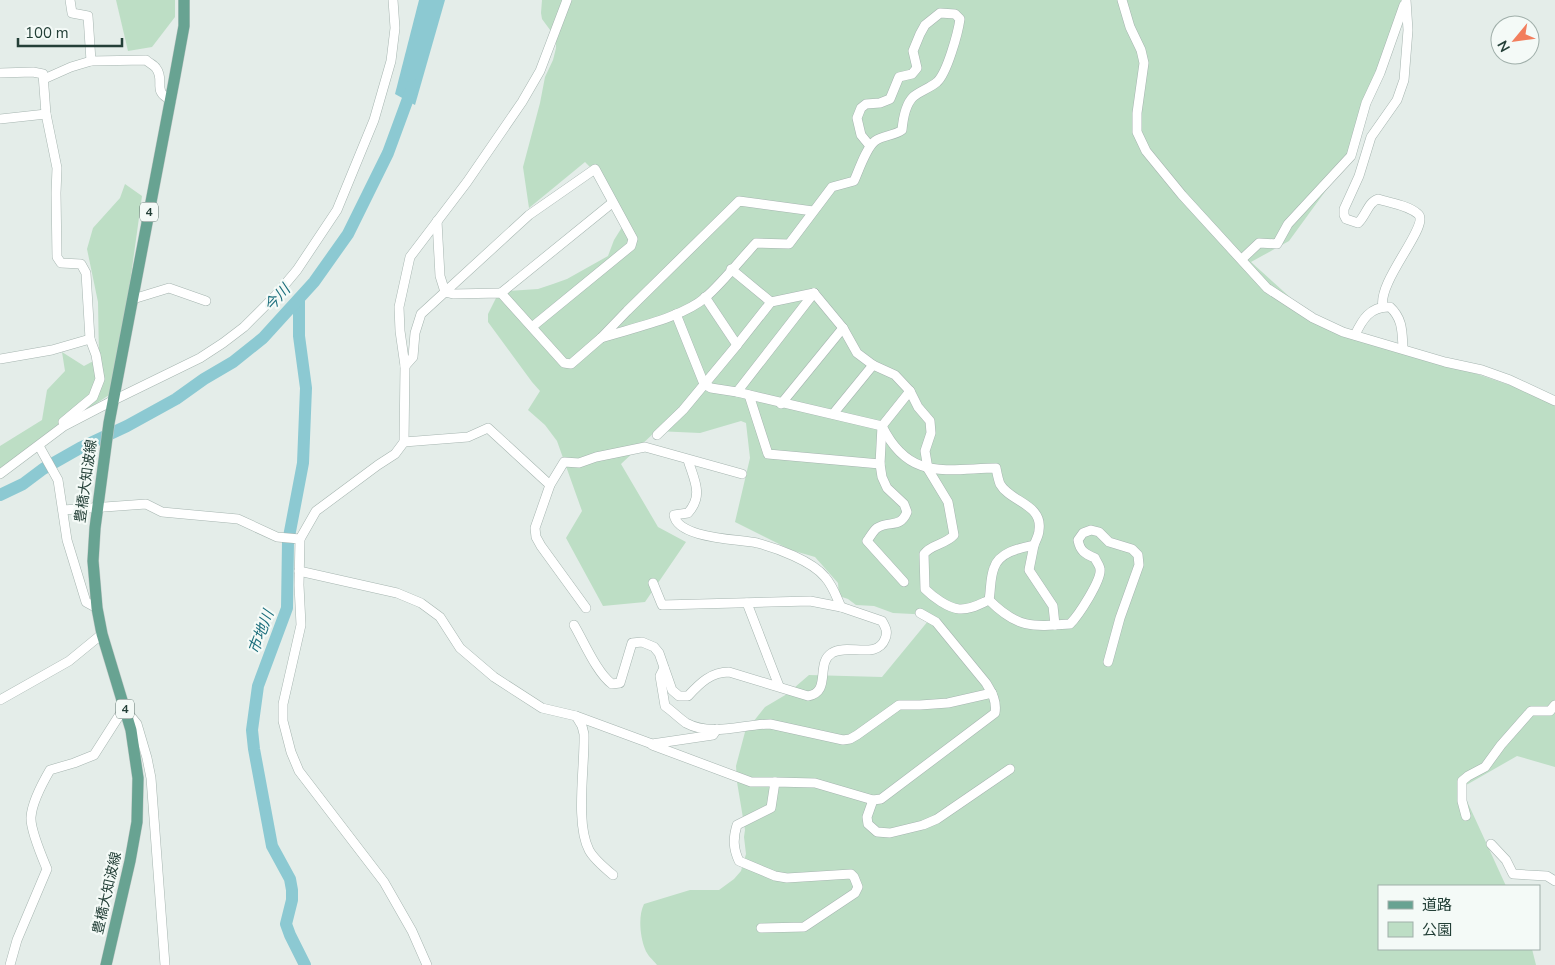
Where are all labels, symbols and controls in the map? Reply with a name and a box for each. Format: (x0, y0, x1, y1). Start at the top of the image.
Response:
scale bar (18, 15, 121, 47)
north arrow (1490, 15, 1540, 65)
text: 100 m (25, 23, 69, 43)
text: N (1493, 37, 1515, 55)
road number: 4 (140, 202, 158, 222)
water label: 今川 (260, 279, 296, 316)
street label: 豊橋大知波線 (71, 438, 101, 524)
water label: 市地川 (244, 606, 279, 657)
road number: 4 (116, 700, 134, 719)
street label: 豊橋大知波線 (88, 850, 126, 936)
legend (1378, 885, 1540, 950)
text: 道路 (1422, 895, 1452, 915)
text: 公園 (1422, 920, 1452, 940)

